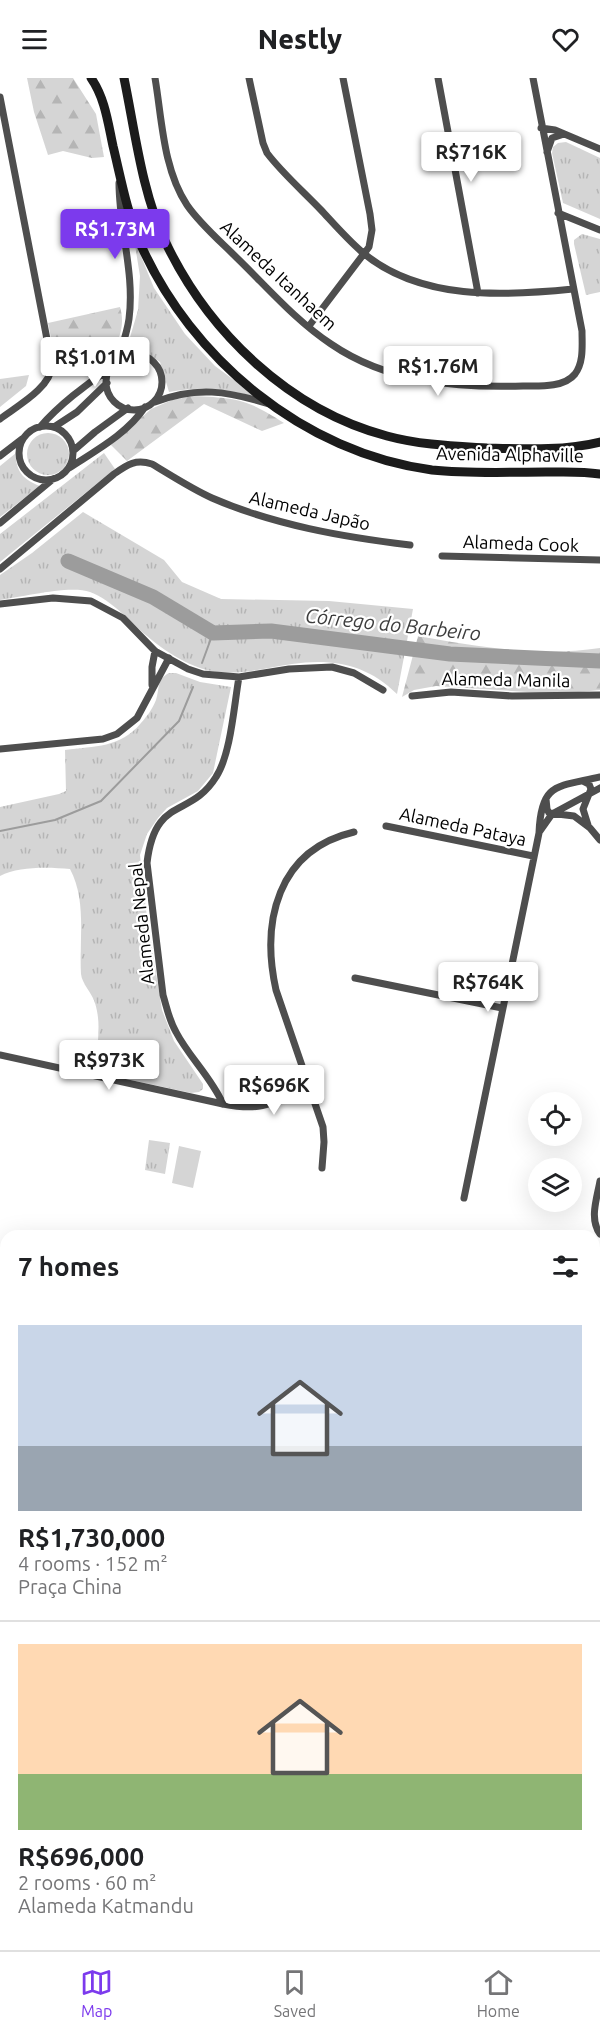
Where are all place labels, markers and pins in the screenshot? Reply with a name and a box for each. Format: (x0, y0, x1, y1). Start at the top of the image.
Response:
pin: R$716K (422, 132, 520, 183)
pin: R$1.73M (60, 209, 170, 260)
pin: R$1.01M (40, 337, 150, 388)
pin: R$1.76M (383, 346, 493, 397)
pin: R$764K (439, 962, 537, 1013)
pin: R$973K (60, 1040, 158, 1091)
pin: R$696K (225, 1065, 323, 1116)

